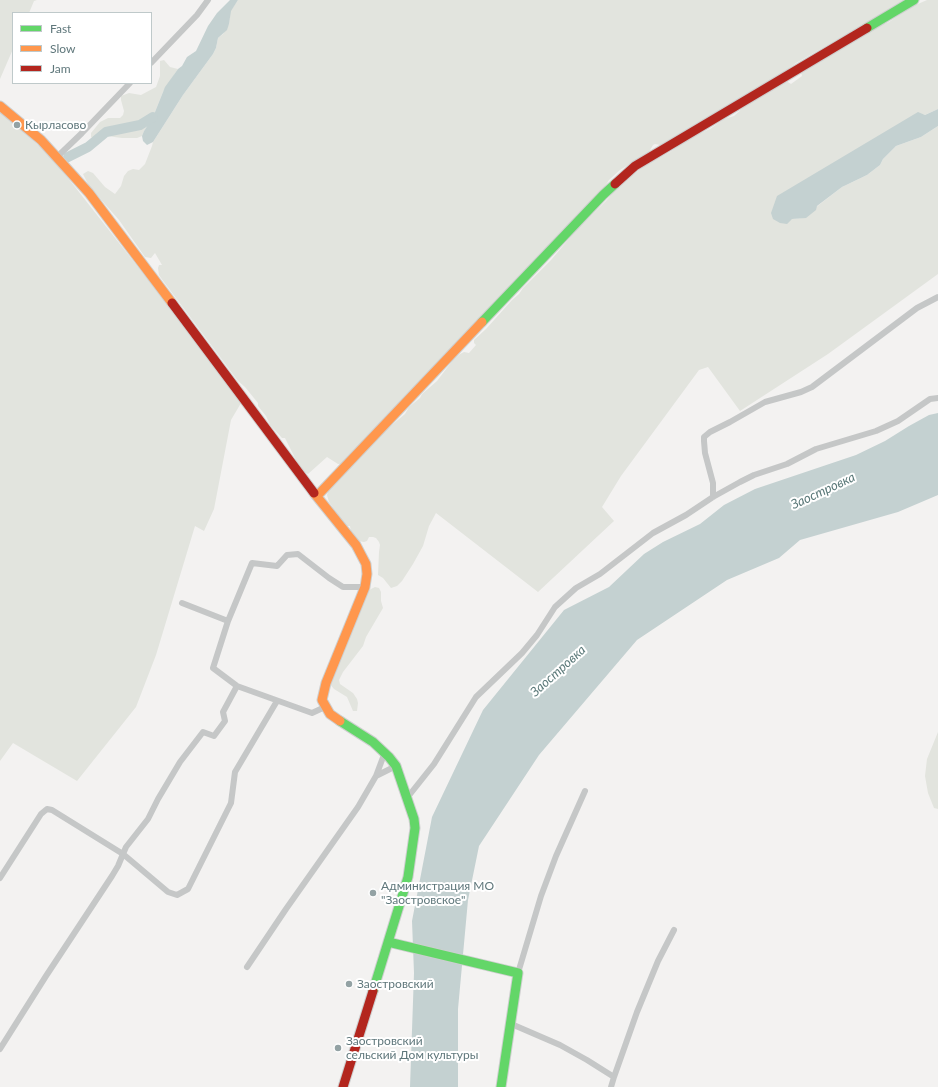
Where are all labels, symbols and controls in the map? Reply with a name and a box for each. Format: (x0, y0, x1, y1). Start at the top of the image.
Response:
legend (12, 12, 152, 84)
text: Fast (50, 21, 71, 36)
text: Slow (50, 41, 75, 56)
text: Jam (50, 61, 71, 76)
place label: Кырласово (25, 118, 86, 132)
marker: Кырласово (12, 120, 22, 130)
water label: Заостровка (788, 469, 858, 513)
water label: Заостровка (527, 642, 589, 700)
place label: Администрация МО "Заостровское" (381, 879, 494, 907)
marker: Администрация МО "Заостровское" (368, 888, 378, 898)
place label: Заостровский (357, 977, 434, 991)
marker: Заостровский (344, 979, 354, 989)
place label: Заостровский сельский Дом культуры (346, 1034, 478, 1062)
marker: Заостровский сельский Дом культуры (333, 1043, 343, 1053)

